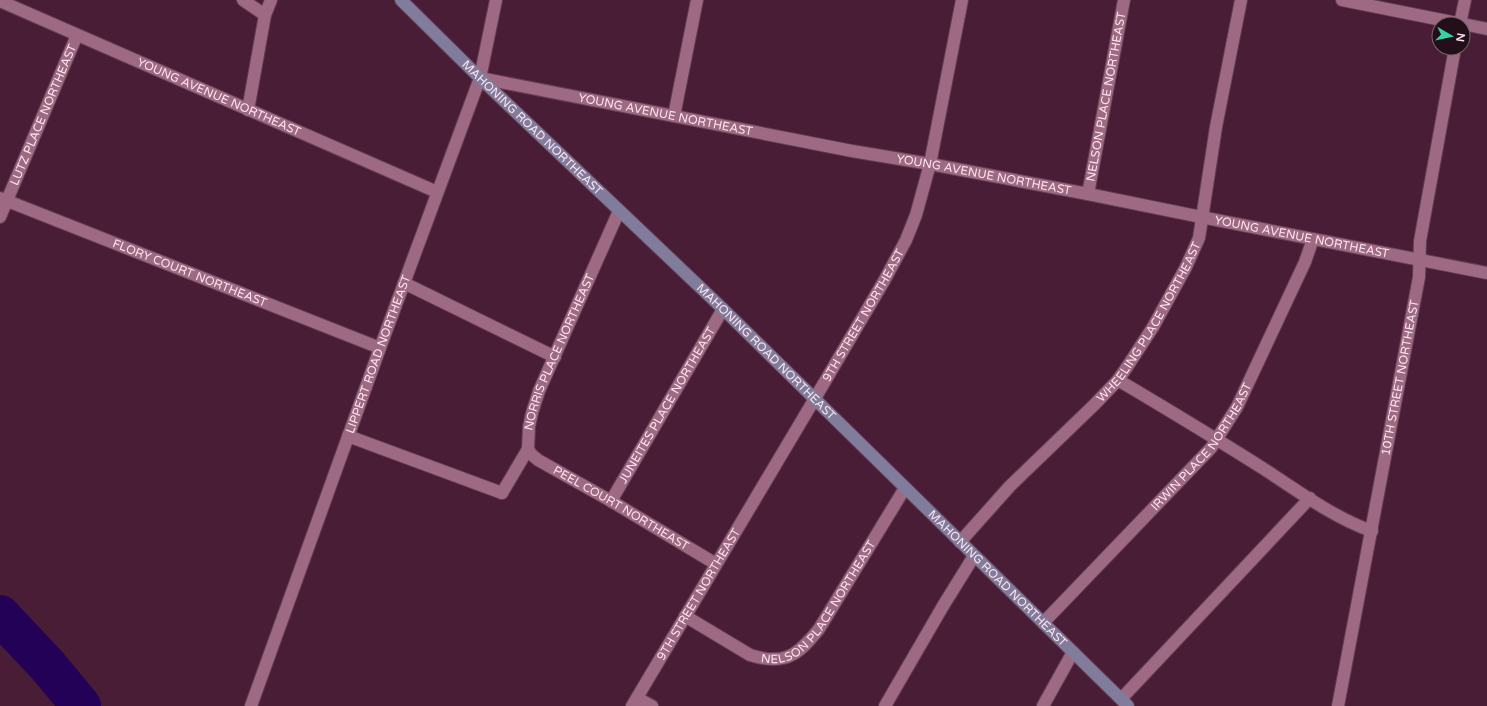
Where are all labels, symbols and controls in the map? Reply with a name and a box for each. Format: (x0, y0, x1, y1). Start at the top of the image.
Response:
street label: NELSON PLACE NORTHEAST (1083, 10, 1129, 183)
north arrow (1431, 16, 1471, 56)
text: N (1453, 32, 1467, 43)
street label: LUTZ PLACE NORTHEAST (7, 42, 80, 187)
street label: YOUNG AVENUE NORTHEAST (135, 55, 304, 139)
street label: MAHONING ROAD NORTHEAST (459, 57, 606, 198)
street label: YOUNG AVENUE NORTHEAST (577, 90, 754, 138)
street label: YOUNG AVENUE NORTHEAST (896, 152, 1073, 198)
street label: YOUNG AVENUE NORTHEAST (1213, 213, 1391, 261)
street label: FLORY COURT NORTHEAST (111, 236, 269, 310)
street label: WHEELING PLACE NORTHEAST (1094, 239, 1204, 405)
street label: 9TH STREET NORTHEAST (819, 246, 907, 384)
street label: NORRIS PLACE NORTHEAST (521, 271, 598, 432)
street label: LIPPERT ROAD NORTHEAST (343, 272, 414, 435)
street label: MAHONING ROAD NORTHEAST (694, 281, 839, 423)
street label: 10TH STREET NORTHEAST (1378, 298, 1422, 457)
street label: JUNEITES PLACE NORTHEAST (616, 324, 718, 486)
street label: IRWIN PLACE NORTHEAST (1148, 380, 1255, 513)
street label: PEEL COURT NORTHEAST (551, 463, 692, 553)
street label: MAHONING ROAD NORTHEAST (925, 507, 1070, 650)
street label: 9TH STREET NORTHEAST (654, 525, 743, 663)
street label: NELSON PLACE NORTHEAST (760, 537, 879, 666)

